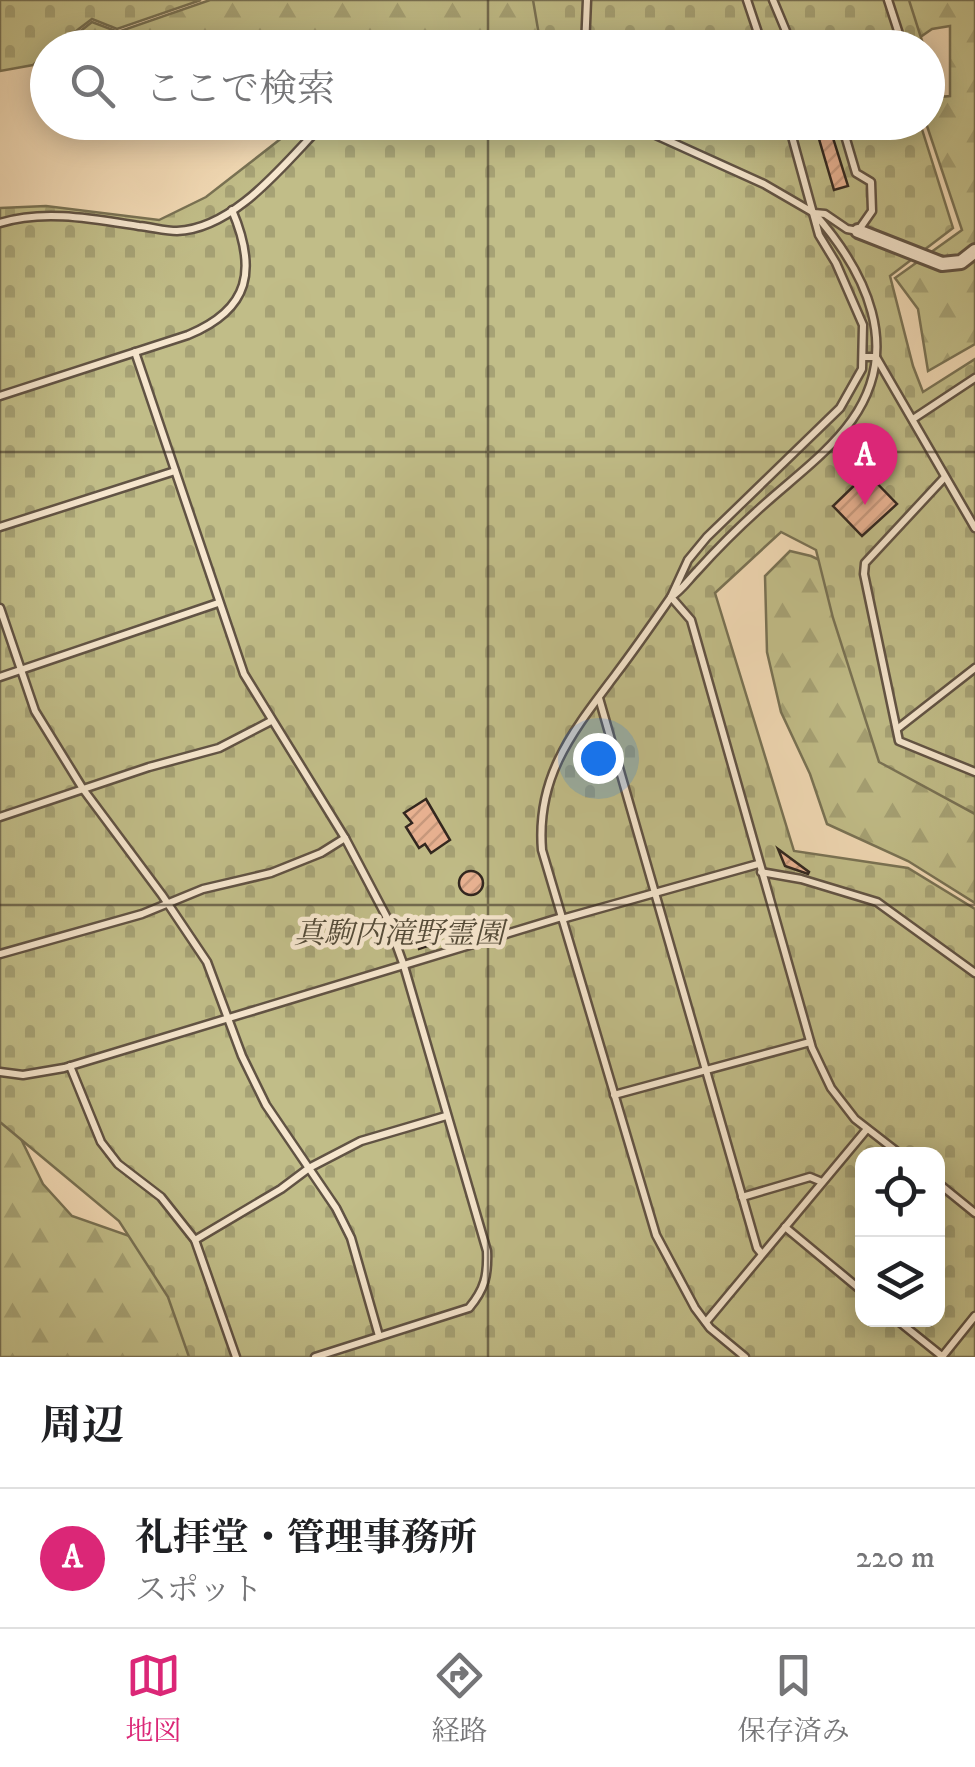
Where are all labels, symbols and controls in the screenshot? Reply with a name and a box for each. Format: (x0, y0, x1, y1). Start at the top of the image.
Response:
search box (30, 30, 945, 140)
icon: search (65, 58, 120, 113)
text: ここで検索 (145, 66, 335, 114)
pin: A (832, 422, 898, 505)
your location (573, 733, 624, 784)
park label: 真駒内滝野霊園 (294, 916, 509, 953)
map controls (855, 1147, 945, 1327)
button: locate (855, 1147, 945, 1237)
button: layers (855, 1237, 945, 1327)
text: 周辺 (40, 1401, 124, 1453)
text: 礼拝堂・管理事務所 (135, 1515, 477, 1563)
text: A (62, 1538, 83, 1578)
text: 220 m (855, 1538, 935, 1578)
text: スポット (135, 1571, 263, 1611)
tab: 地図 (125, 1648, 181, 1749)
tab: 経路 (431, 1648, 488, 1749)
tab: 保存済み (738, 1648, 850, 1749)

